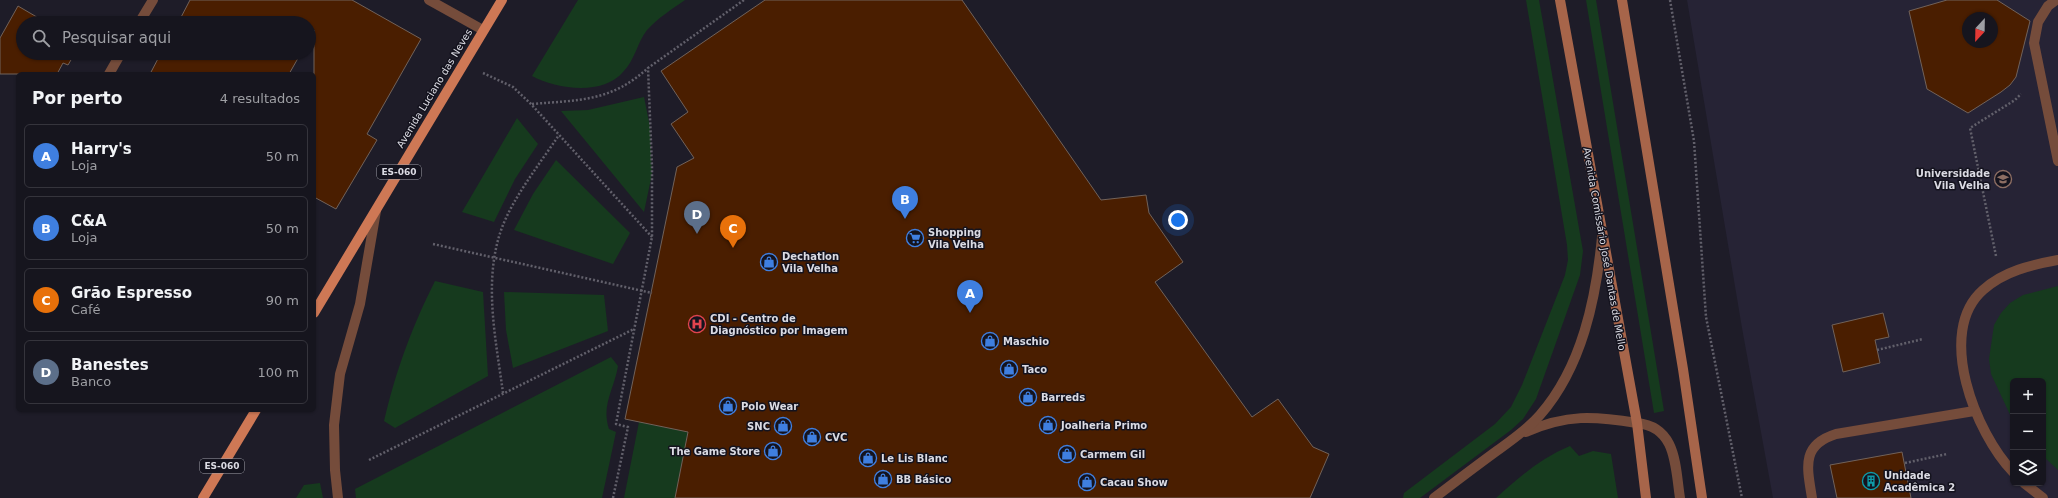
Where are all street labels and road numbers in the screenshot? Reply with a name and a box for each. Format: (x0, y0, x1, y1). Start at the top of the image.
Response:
street label: Avenida Luciano das Neves (395, 27, 474, 150)
street label: Avenida Comissário José Dantas de Mello (1581, 147, 1628, 351)
road number: ES-060 (377, 165, 421, 179)
road number: ES-060 (200, 459, 244, 473)

